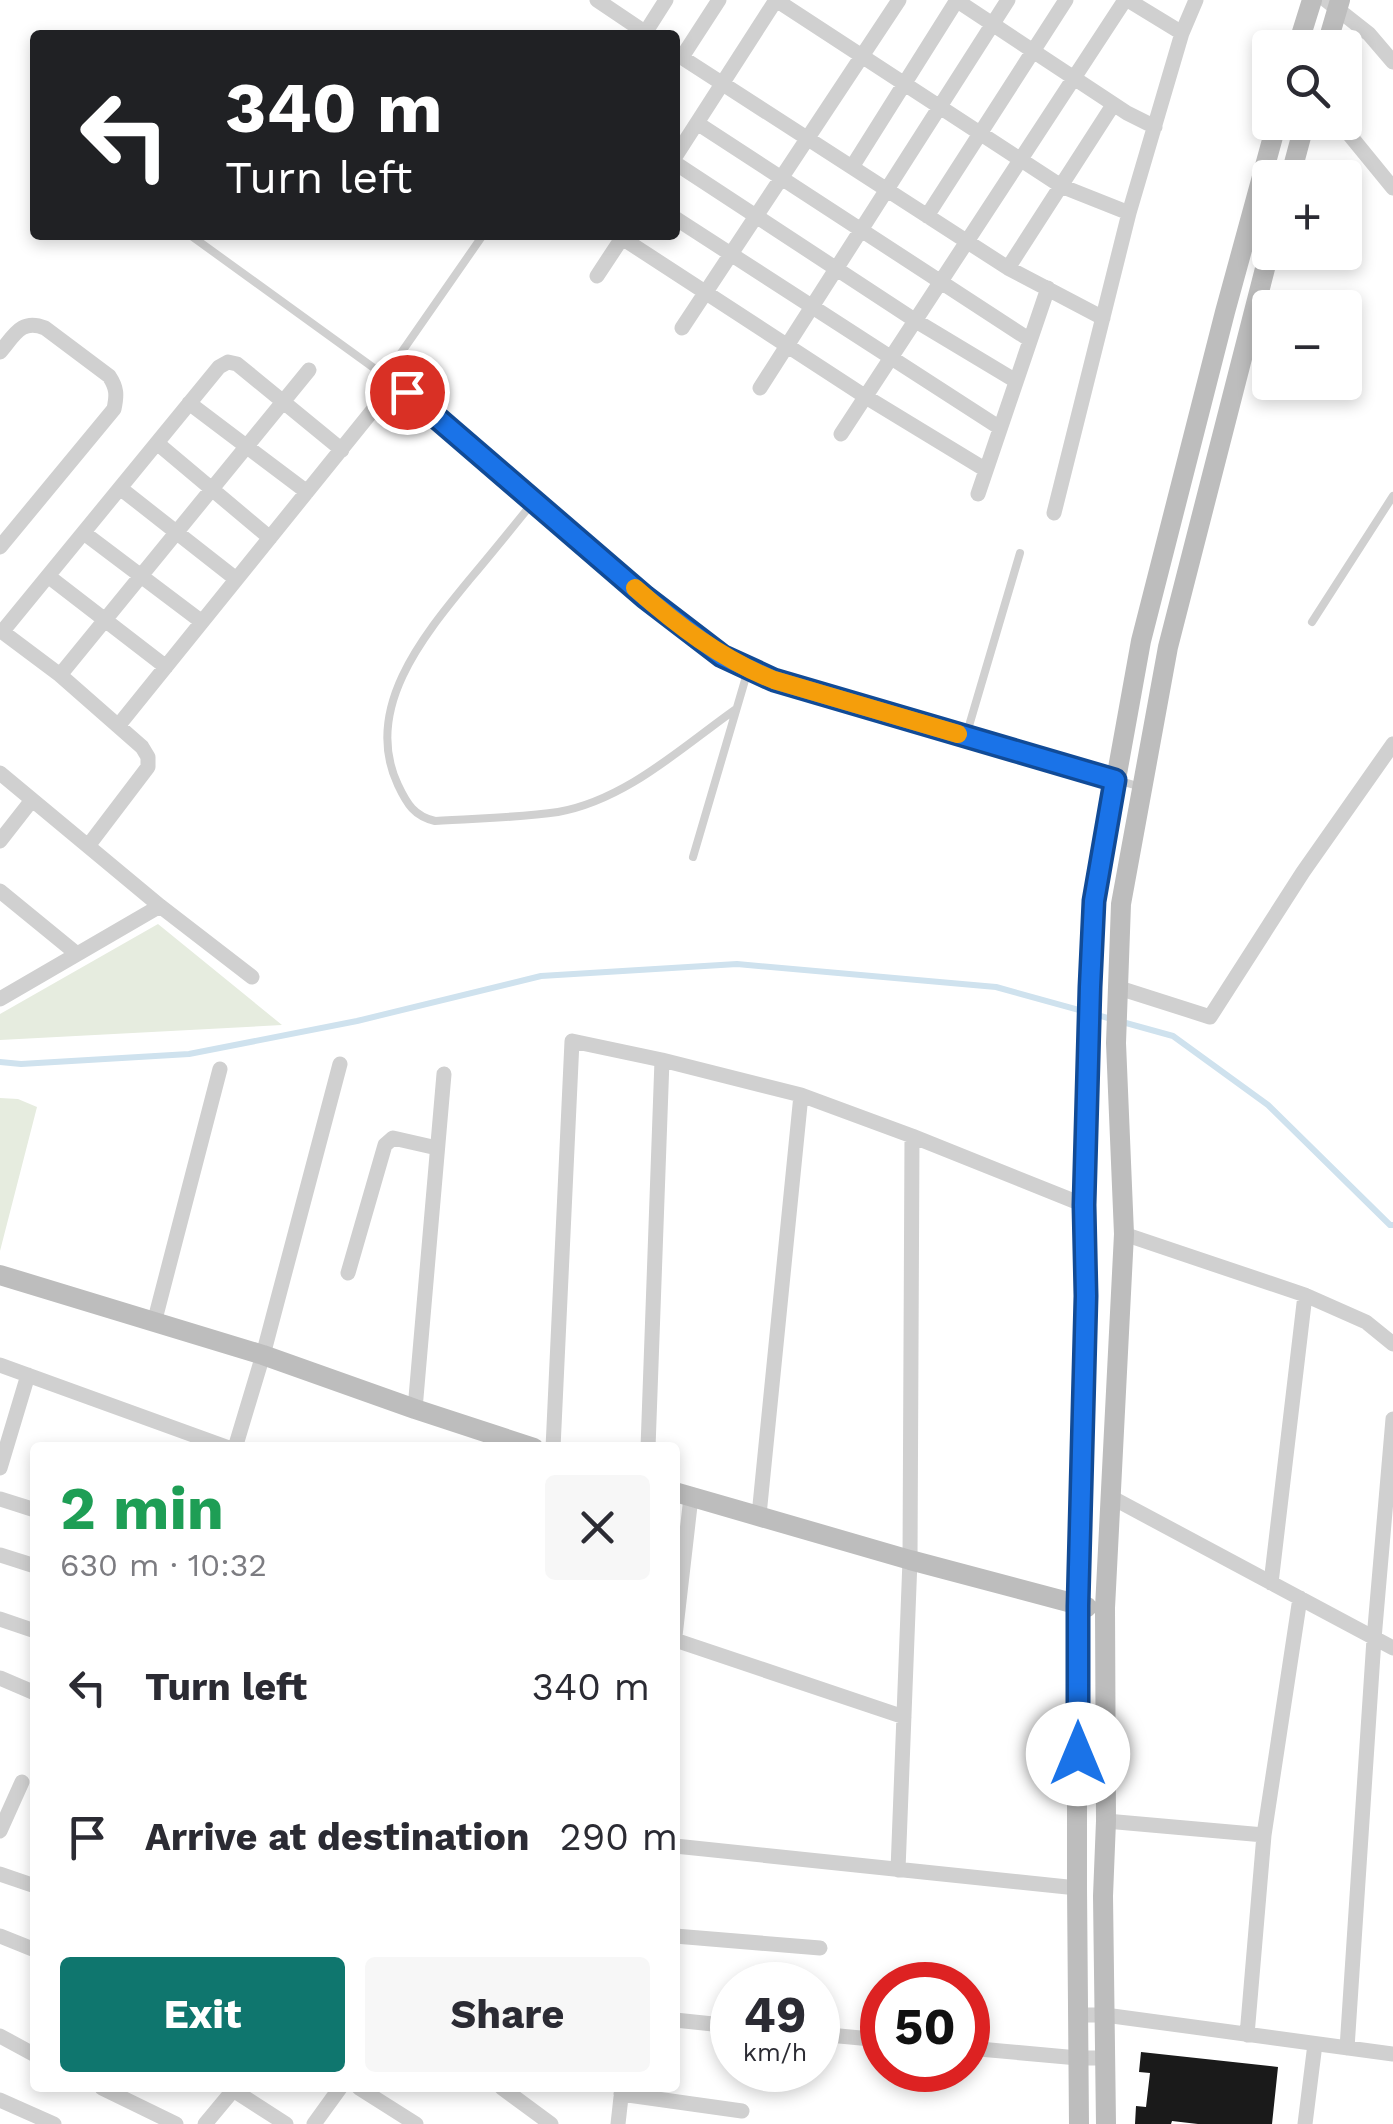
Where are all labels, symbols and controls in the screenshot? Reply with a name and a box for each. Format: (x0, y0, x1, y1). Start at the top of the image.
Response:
map controls (1252, 30, 1362, 400)
button: search (1252, 30, 1362, 140)
text: 340 m (225, 67, 443, 149)
icon: left (60, 70, 190, 200)
text: Turn left (225, 151, 412, 204)
button: + (1252, 160, 1362, 270)
button: − (1252, 290, 1362, 400)
pin (365, 350, 450, 435)
icon: arrive (380, 365, 435, 420)
text: 2 min (60, 1473, 224, 1544)
button: close (545, 1475, 650, 1580)
text: 630 m · 10:32 (60, 1546, 267, 1584)
icon: left (60, 1660, 115, 1715)
text: Turn left (145, 1665, 307, 1709)
text: 340 m (532, 1665, 650, 1709)
position arrow (1026, 1702, 1130, 1806)
icon: arrive (60, 1810, 115, 1865)
text: Arrive at destination (145, 1815, 530, 1859)
text: 290 m (560, 1815, 678, 1859)
button: Exit (60, 1957, 345, 2072)
button: Share (365, 1957, 650, 2072)
speed limit sign: 50 (860, 1962, 990, 2092)
text: 49 (743, 1985, 807, 2044)
text: km/h (743, 2038, 807, 2067)

